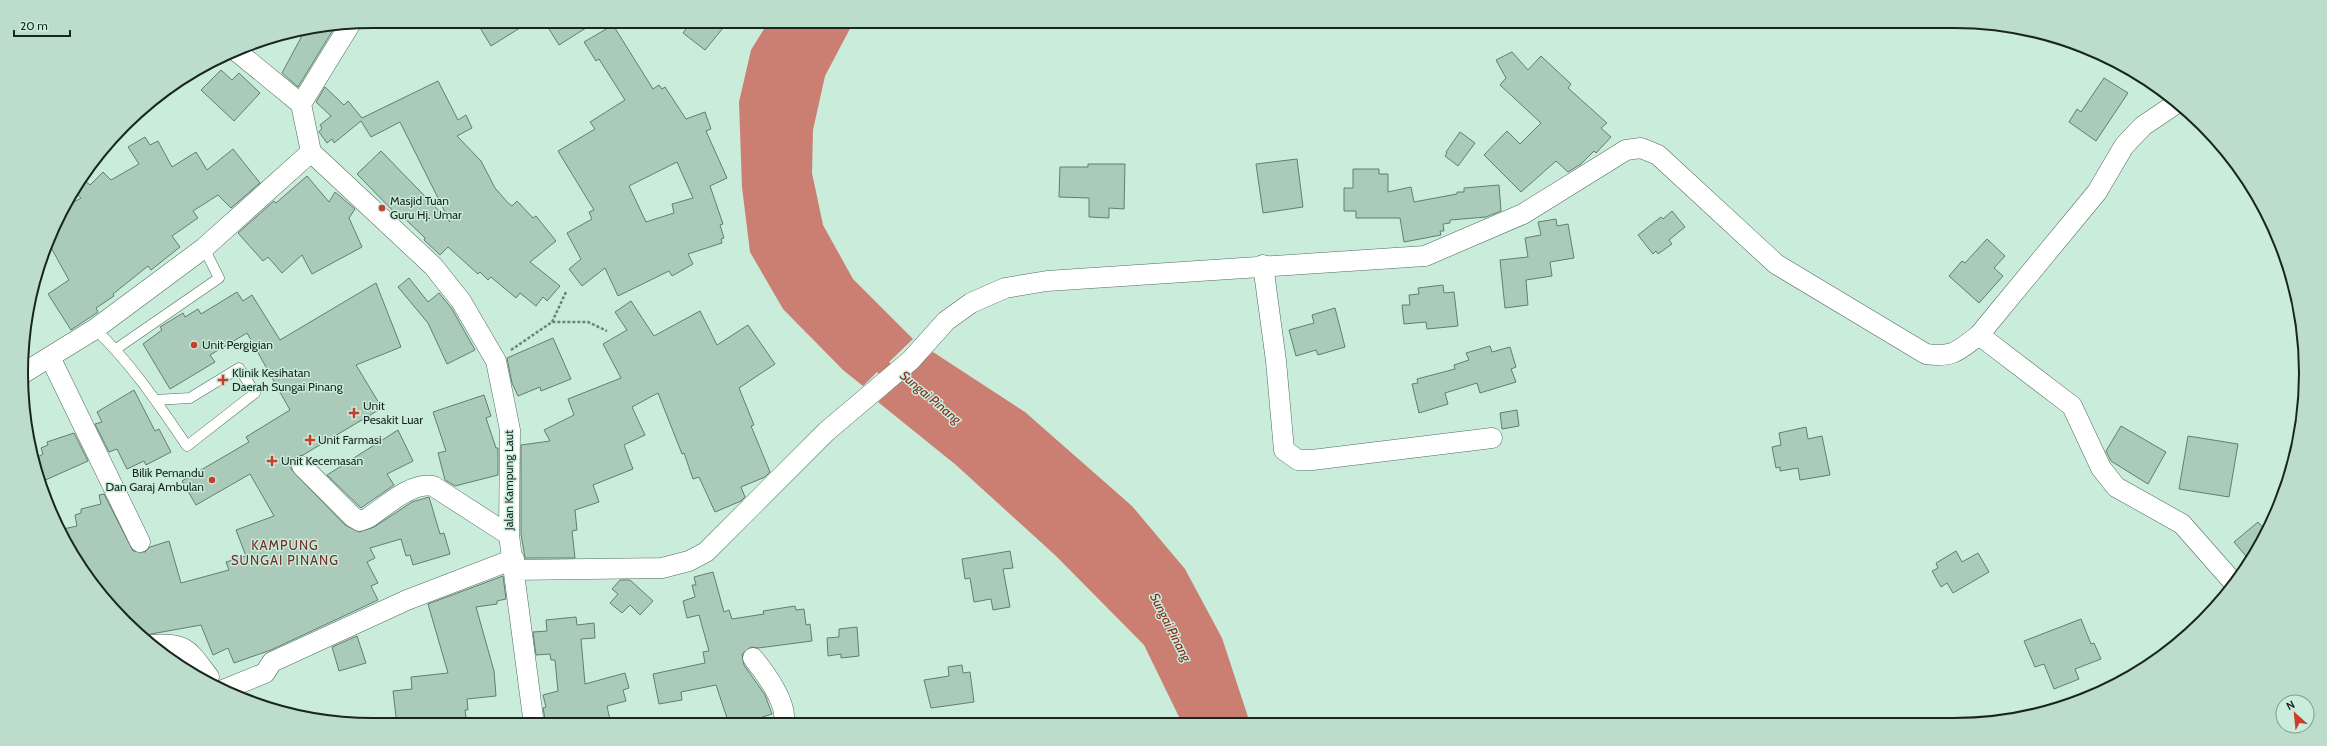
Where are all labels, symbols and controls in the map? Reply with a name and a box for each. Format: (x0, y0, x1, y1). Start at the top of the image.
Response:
scale bar (14, 12, 70, 38)
text: 20 m (20, 18, 48, 33)
place label: Masjid Tuan Guru Hj. Umar (390, 193, 462, 222)
marker: Masjid Tuan Guru Hj. Umar (377, 203, 387, 213)
place label: Unit Pergigian (202, 337, 273, 352)
marker: Unit Pergigian (189, 340, 199, 350)
place label: Klinik Kesihatan Daerah Sungai Pinang (232, 365, 344, 394)
water label: Sungai Pinang (897, 367, 965, 428)
marker: Klinik Kesihatan Daerah Sungai Pinang (217, 374, 229, 386)
place label: Unit Pesakit Luar (363, 398, 423, 427)
marker: Unit Pesakit Luar (348, 407, 360, 419)
street label: Jalan Kampung Laut (501, 430, 516, 531)
place label: Unit Farmasi (318, 432, 381, 447)
marker: Unit Farmasi (305, 435, 315, 445)
place label: Unit Kecemasan (281, 453, 364, 468)
marker: Unit Kecemasan (266, 455, 278, 467)
place label: Bilik Pemandu Dan Garaj Ambulan (106, 465, 204, 494)
marker: Bilik Pemandu Dan Garaj Ambulan (207, 475, 217, 485)
district label: KAMPUNG SUNGAI PINANG (231, 537, 339, 568)
water label: Sungai Pinang (1147, 590, 1196, 665)
north arrow (2275, 694, 2315, 734)
text: N (2284, 697, 2297, 713)

